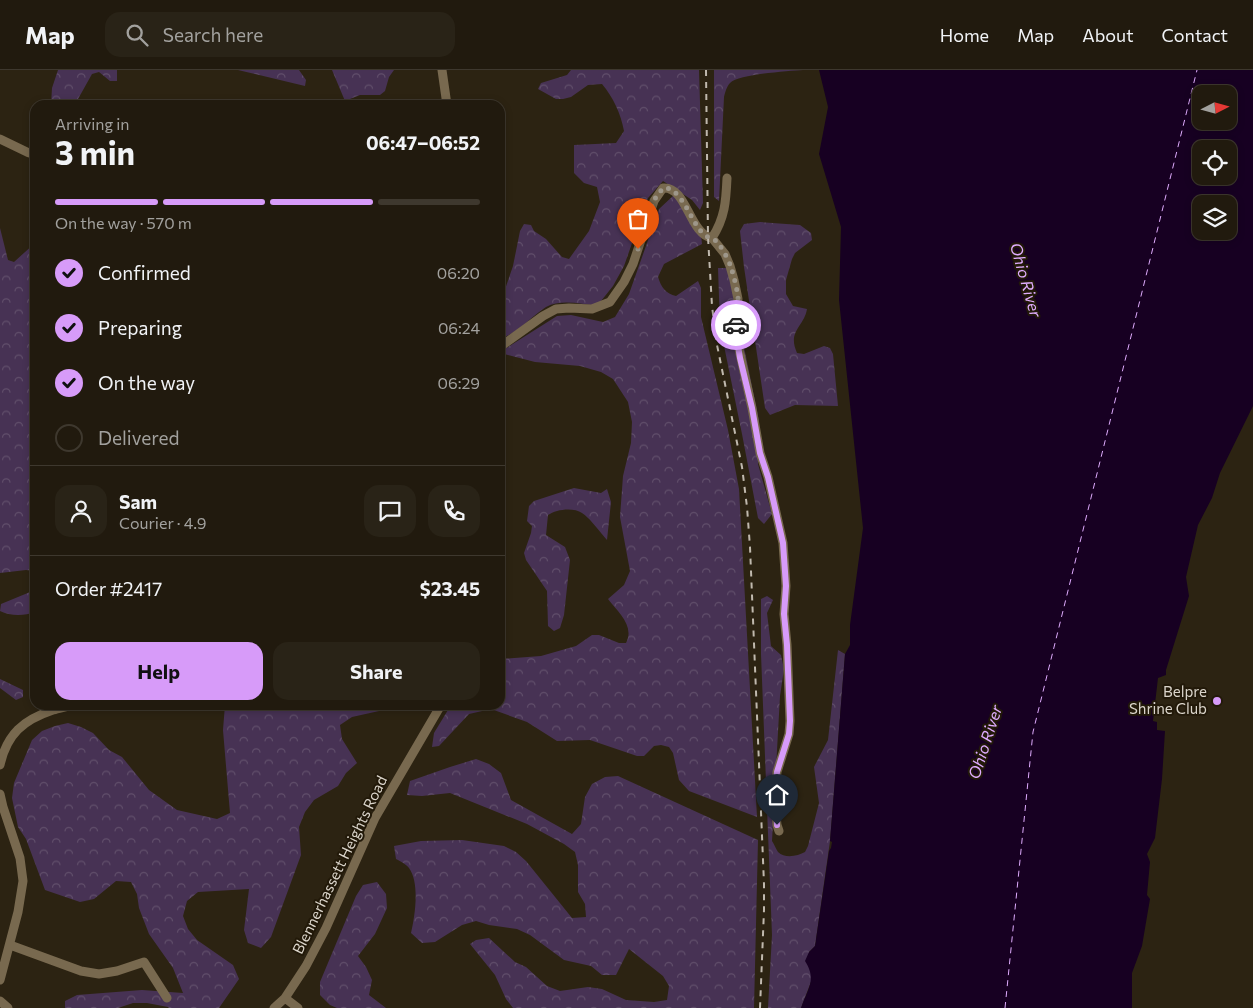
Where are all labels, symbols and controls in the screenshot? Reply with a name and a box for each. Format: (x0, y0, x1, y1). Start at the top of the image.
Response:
search box (105, 12, 455, 57)
text: Map (25, 20, 75, 49)
icon: search (123, 21, 151, 49)
text: Search here (163, 23, 263, 46)
text: Home (940, 24, 989, 46)
text: Map (1017, 24, 1054, 46)
text: About (1082, 24, 1134, 46)
text: Contact (1162, 24, 1228, 46)
north arrow (1192, 85, 1238, 130)
map controls (1192, 85, 1237, 240)
text: Arriving in (55, 114, 129, 133)
text: 06:47–06:52 (366, 131, 480, 154)
text: 3 min (55, 132, 135, 172)
button: locate (1192, 140, 1237, 185)
button: layers (1192, 195, 1237, 240)
pin (617, 198, 659, 249)
icon: bag (624, 205, 652, 233)
text: On the way · 570 m (55, 213, 192, 232)
water label: Ohio River (1007, 240, 1046, 320)
icon: check (55, 259, 83, 287)
text: Confirmed (98, 261, 191, 284)
text: 06:20 (437, 263, 480, 282)
courier (711, 300, 761, 350)
icon: car (722, 311, 750, 339)
icon: check (55, 314, 83, 342)
text: Preparing (98, 316, 182, 339)
text: 06:24 (438, 318, 480, 337)
icon: check (55, 369, 83, 397)
text: On the way (98, 371, 195, 394)
text: 06:29 (438, 373, 480, 392)
text: Delivered (98, 426, 179, 449)
button: person (55, 485, 107, 537)
button: chat (364, 485, 416, 537)
button: phone (428, 485, 480, 537)
text: Sam (119, 490, 157, 513)
text: Courier · 4.9 (119, 513, 206, 532)
text: Order #2417 (55, 577, 162, 600)
text: $23.45 (420, 577, 480, 600)
button: Help (55, 642, 263, 700)
button: Share (273, 642, 480, 700)
place label: Belpre Shrine Club (1129, 682, 1207, 717)
marker: Belpre Shrine Club (1211, 695, 1223, 707)
water label: Ohio River (964, 702, 1006, 781)
street label: Blennerhassett Heights Road (288, 772, 390, 957)
pin (756, 774, 798, 825)
icon: home (763, 781, 791, 809)

